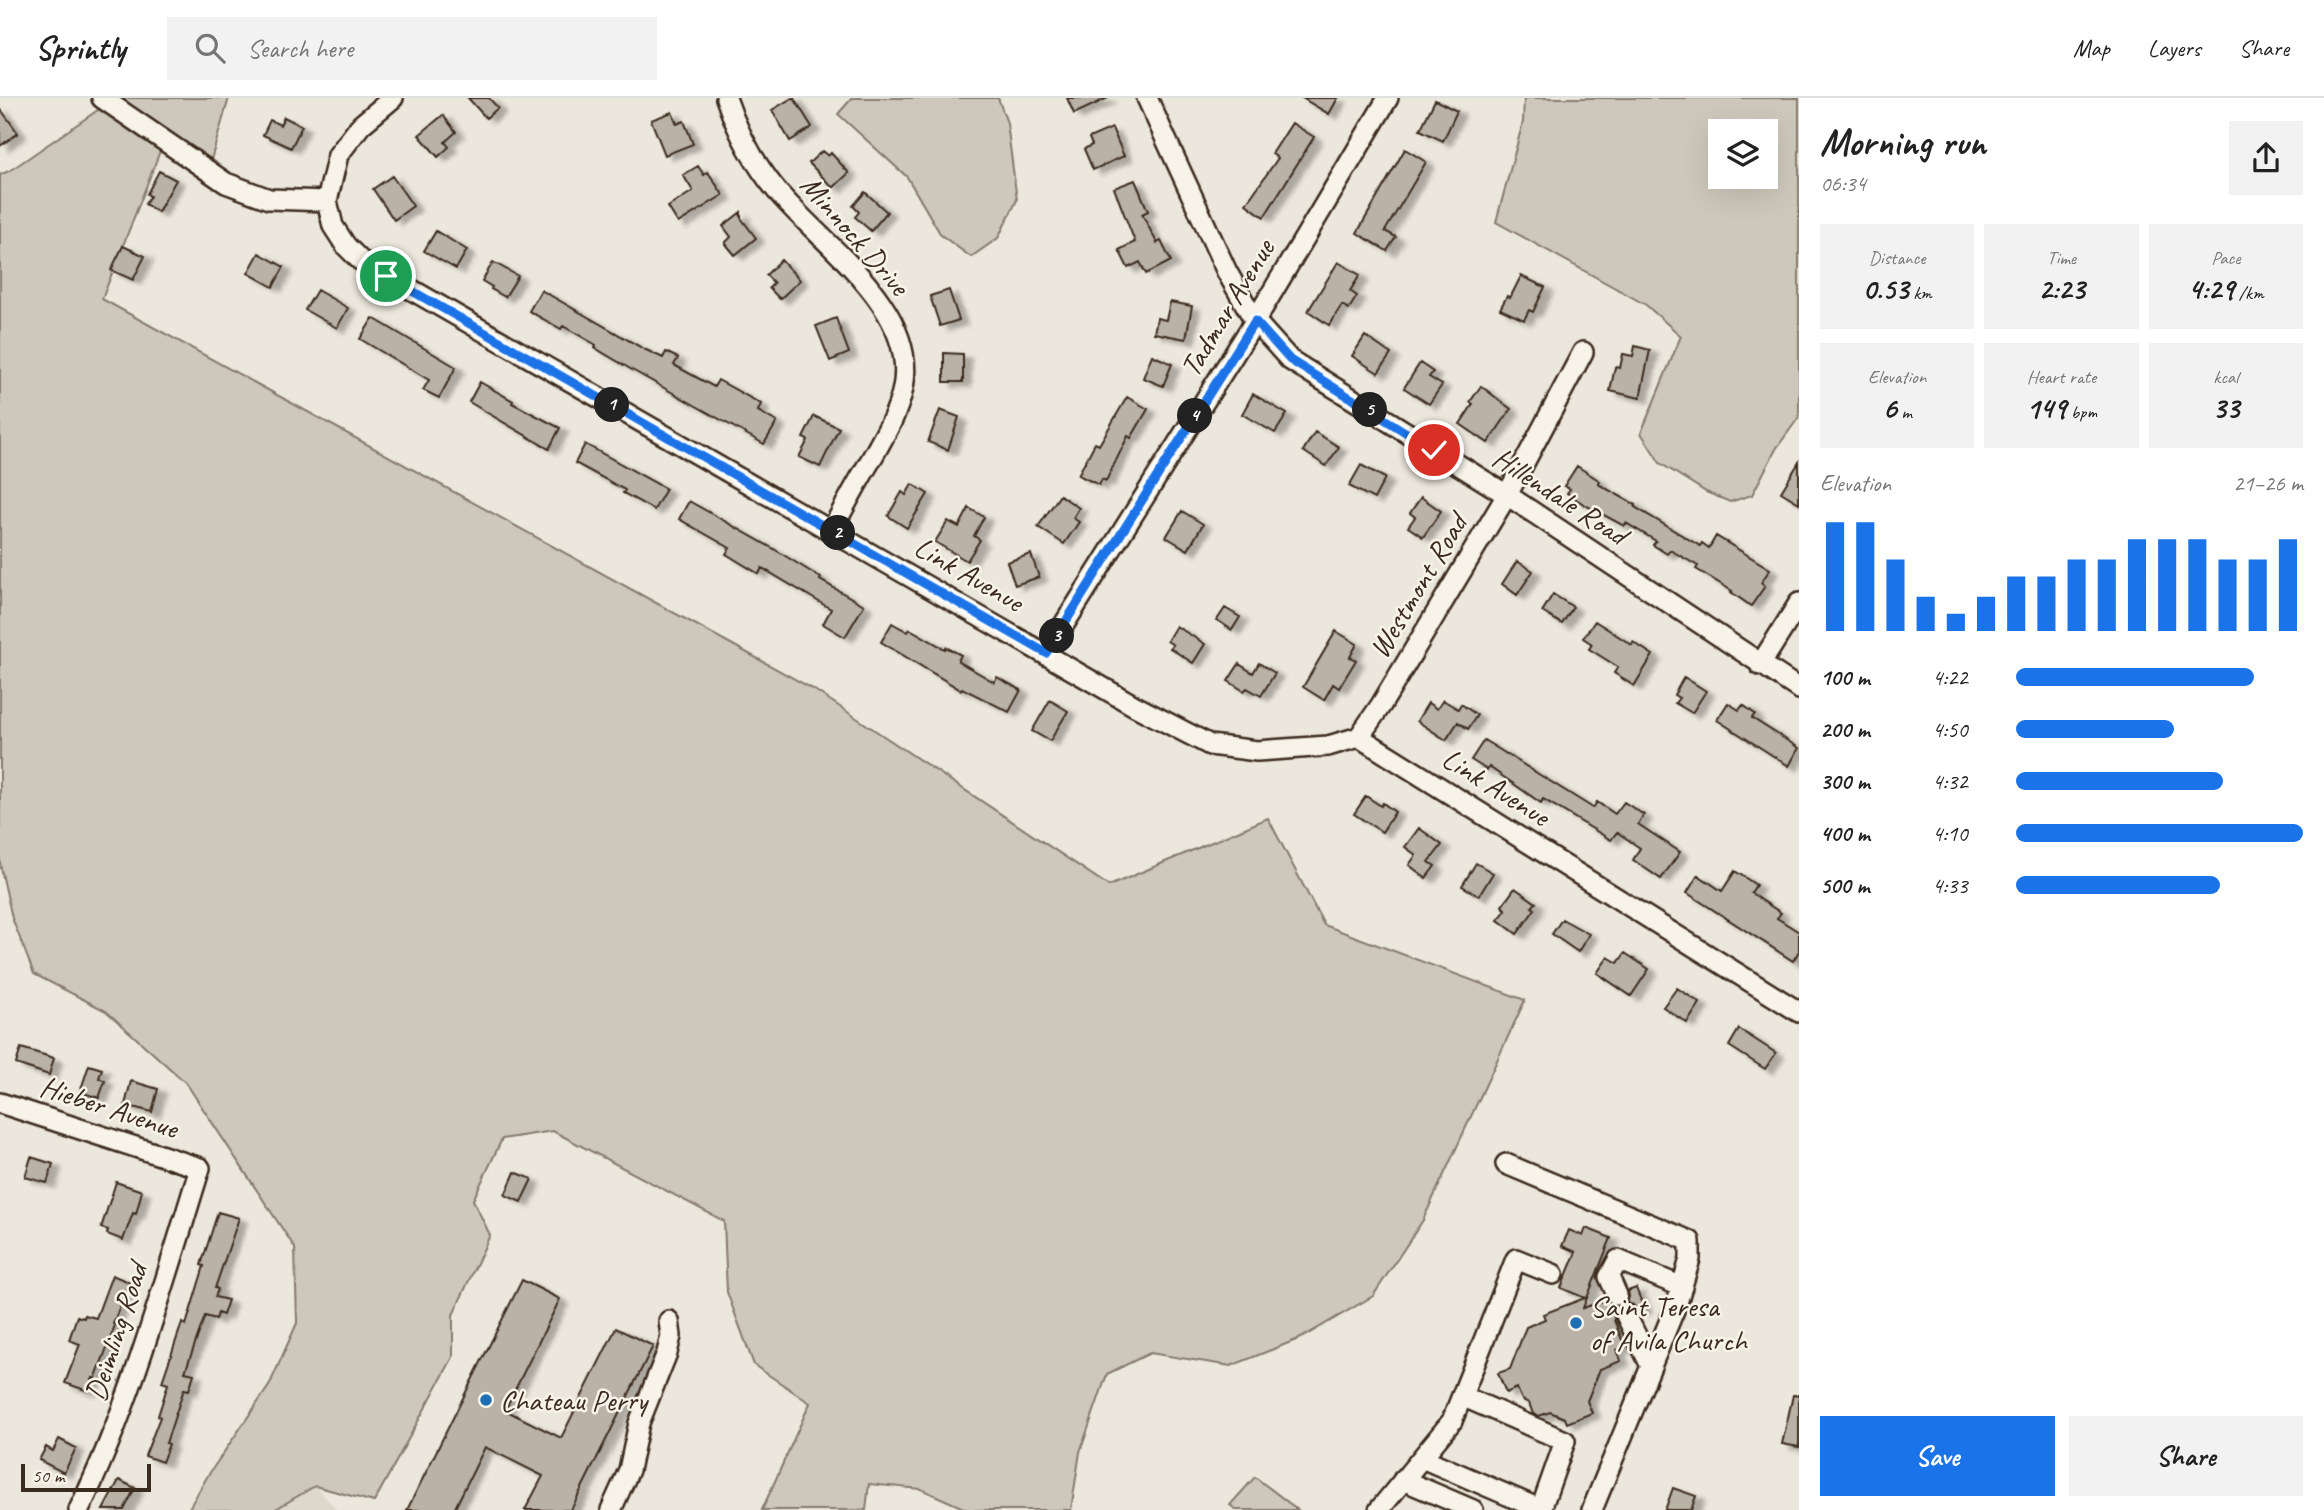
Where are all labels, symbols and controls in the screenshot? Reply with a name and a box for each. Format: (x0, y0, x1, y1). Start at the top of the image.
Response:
search box (167, 17, 657, 80)
text: Sprintly (35, 27, 125, 69)
icon: search (191, 29, 229, 67)
text: Search here (247, 32, 353, 65)
text: Map (2073, 33, 2110, 63)
text: Layers (2148, 33, 2201, 63)
text: Share (2239, 33, 2289, 63)
map controls (1708, 119, 1778, 189)
button: layers (1708, 119, 1778, 189)
text: Morning run (1820, 119, 1986, 166)
button: share (2229, 121, 2303, 195)
street label: Minnock Drive (792, 167, 919, 305)
text: 06:34 (1820, 169, 1866, 198)
street label: Tadmar Avenue (1171, 231, 1284, 384)
pin (356, 246, 416, 306)
text: Distance (1869, 246, 1926, 270)
text: Time (2047, 246, 2076, 270)
text: Pace (2211, 246, 2240, 270)
icon: arrive (367, 257, 405, 295)
text: 0.53 (1863, 270, 1909, 308)
text: 2:23 (2038, 270, 2085, 308)
text: 4:29 (2188, 270, 2234, 308)
text: km (1909, 281, 1932, 305)
text: /km (2234, 281, 2264, 305)
text: Elevation (1868, 365, 1926, 389)
text: Heart rate (2027, 365, 2096, 389)
text: kcal (2213, 365, 2238, 389)
pin: 1 (594, 388, 630, 422)
text: 6 (1882, 389, 1897, 427)
text: 149 (2026, 389, 2066, 427)
text: 33 (2212, 389, 2239, 427)
text: 1 (607, 392, 616, 416)
pin: 5 (1352, 392, 1388, 428)
text: 5 (1365, 397, 1374, 421)
pin: 4 (1178, 398, 1212, 434)
text: m (1897, 400, 1912, 424)
text: bpm (2066, 400, 2097, 424)
text: 4 (1190, 403, 1199, 427)
pin (1404, 420, 1464, 480)
icon: check (1415, 431, 1453, 469)
street label: Hillendale Road (1486, 438, 1638, 556)
text: Elevation (1820, 469, 1891, 498)
text: 21–26 m (2233, 469, 2303, 498)
street label: Westmont Road (1360, 504, 1478, 665)
pin: 2 (820, 516, 856, 550)
text: 2 (833, 520, 842, 544)
street label: Link Avenue (908, 528, 1032, 621)
pin: 3 (1040, 618, 1074, 654)
text: 3 (1052, 623, 1061, 647)
text: 100 m (1820, 663, 1870, 692)
text: 4:22 (1932, 663, 1968, 692)
text: 200 m (1820, 715, 1870, 744)
text: 4:50 (1932, 715, 1968, 744)
street label: Link Avenue (1435, 739, 1559, 836)
text: 300 m (1820, 767, 1870, 796)
text: 4:32 (1932, 767, 1968, 796)
text: 400 m (1820, 819, 1870, 848)
text: 4:10 (1932, 819, 1968, 848)
text: 500 m (1820, 871, 1869, 900)
text: 4:33 (1932, 871, 1968, 900)
street label: Hieber Avenue (35, 1067, 185, 1148)
street label: Deimling Road (76, 1255, 157, 1405)
place label: Saint Teresa of Avila Church (1590, 1287, 1749, 1359)
marker: Saint Teresa of Avila Church (1568, 1315, 1584, 1331)
place label: Chateau Perry (500, 1381, 650, 1419)
marker: Chateau Perry (478, 1392, 494, 1408)
button: Save (1820, 1416, 2055, 1496)
button: Share (2069, 1416, 2303, 1496)
scale bar (21, 1461, 150, 1493)
text: 50 m (32, 1464, 64, 1488)

